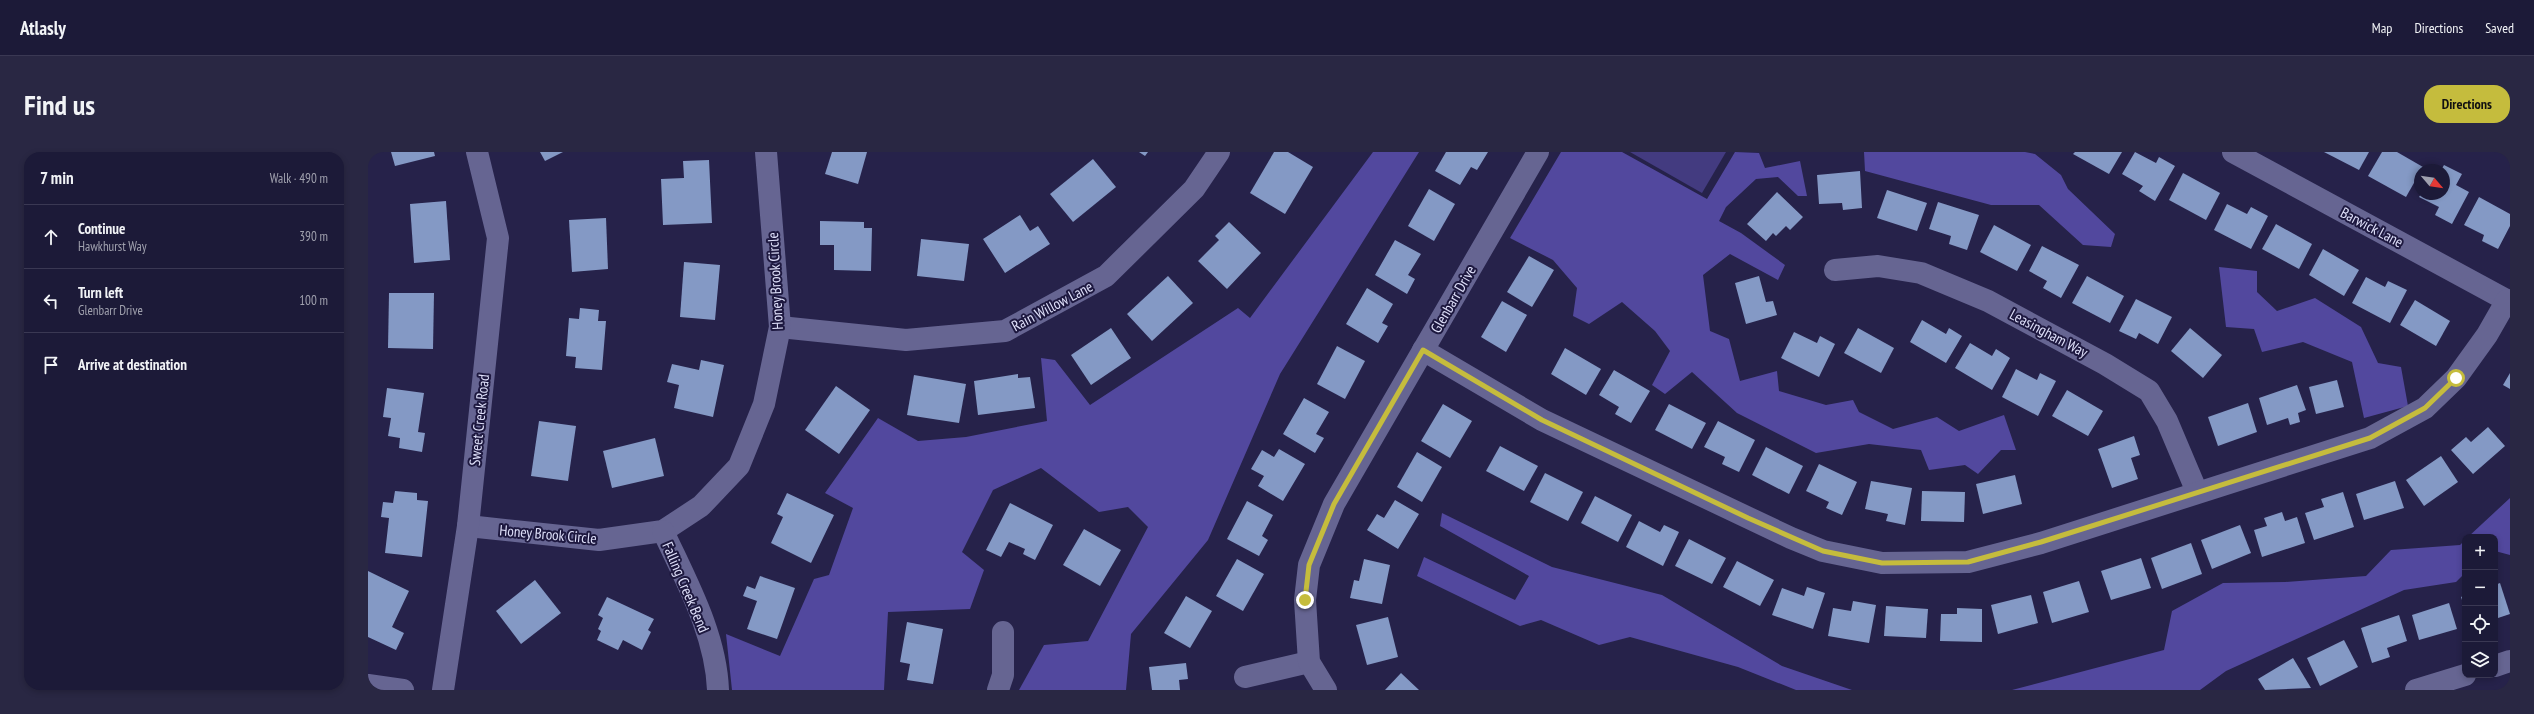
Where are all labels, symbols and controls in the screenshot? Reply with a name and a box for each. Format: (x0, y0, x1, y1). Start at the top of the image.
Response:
text: Atlasly (20, 16, 66, 40)
text: Map (2372, 19, 2392, 37)
text: Directions (2414, 19, 2463, 37)
text: Saved (2485, 19, 2514, 37)
button: Directions (2424, 85, 2510, 123)
text: Find us (24, 86, 95, 123)
north arrow (2414, 164, 2450, 200)
text: 7 min (40, 167, 74, 189)
text: Walk · 490 m (270, 170, 328, 187)
street label: Barwick Lane (2337, 203, 2407, 251)
text: Continue (78, 219, 125, 238)
icon: ahead (40, 226, 62, 248)
text: 390 m (299, 228, 328, 245)
street label: Honey Brook Circle (763, 232, 787, 330)
text: Hawkhurst Way (78, 238, 147, 255)
street label: Glenbarr Drive (1426, 262, 1480, 336)
street label: Rain Willow Lane (1008, 277, 1096, 335)
text: Turn left (78, 283, 123, 302)
icon: left (40, 290, 62, 312)
text: 100 m (299, 292, 328, 309)
text: Glenbarr Drive (78, 302, 143, 319)
street label: Leasingham Way (2007, 305, 2092, 362)
icon: arrive (40, 354, 62, 376)
text: Arrive at destination (78, 355, 187, 374)
route start (2447, 369, 2465, 387)
street label: Sweet Creek Road (465, 373, 493, 467)
street label: Honey Brook Circle (499, 520, 597, 548)
map controls (2462, 534, 2498, 678)
button: + (2462, 534, 2498, 570)
street label: Falling Creek Bend (658, 539, 714, 635)
button: − (2462, 570, 2498, 606)
route end (1296, 591, 1314, 609)
button: locate (2462, 606, 2498, 642)
button: layers (2462, 642, 2498, 678)

